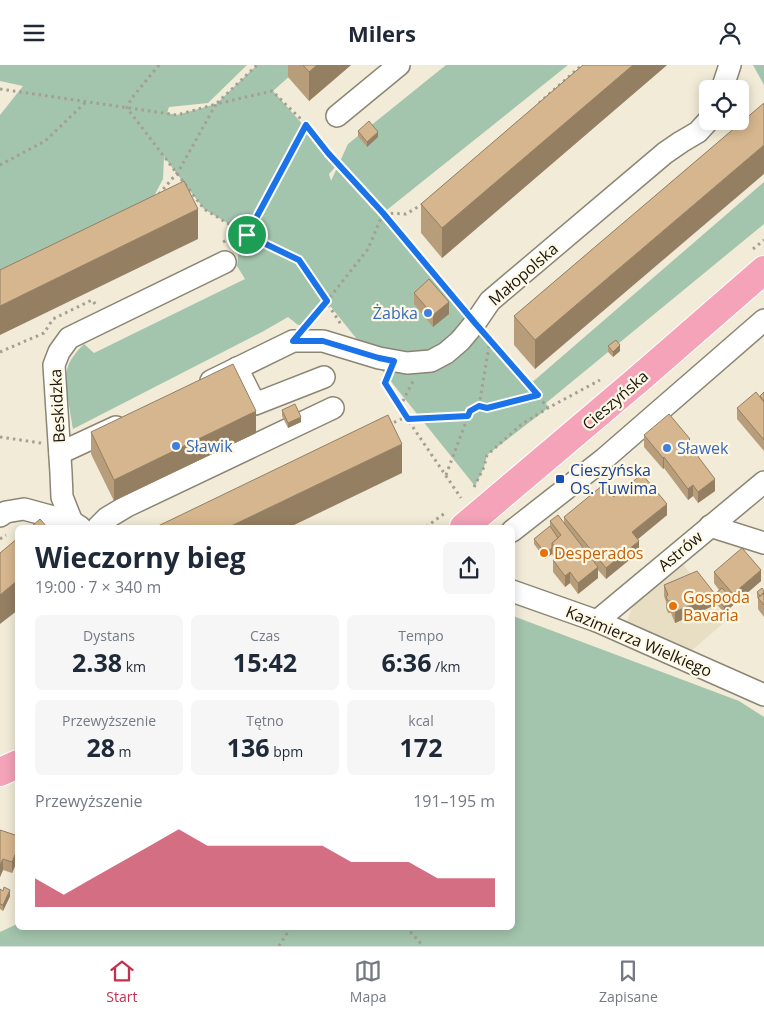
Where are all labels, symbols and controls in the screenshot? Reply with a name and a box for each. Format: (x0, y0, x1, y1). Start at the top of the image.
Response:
text: Milers (348, 18, 416, 48)
icon: menu (20, 19, 48, 47)
icon: person (716, 19, 744, 47)
map controls (699, 80, 749, 130)
button: locate (699, 80, 749, 130)
pin (226, 214, 268, 256)
icon: arrive (233, 221, 261, 249)
street label: Małopolska (484, 238, 562, 310)
place label: Żabka (373, 302, 418, 324)
marker: Żabka (422, 307, 434, 319)
street label: Cieszyńska (577, 365, 653, 435)
street label: Beskidzka (44, 368, 70, 444)
place label: Sławik (186, 435, 233, 457)
place label: Sławek (677, 437, 729, 459)
marker: Sławik (170, 440, 182, 452)
marker: Sławek (661, 442, 673, 454)
place label: Cieszyńska Os. Tuwima (570, 459, 657, 499)
marker: Cieszyńska Os. Tuwima (554, 473, 566, 485)
street label: Astrów (653, 525, 707, 576)
text: Wieczorny bieg (35, 538, 246, 576)
button: share (443, 542, 495, 594)
place label: Desperados (554, 542, 643, 564)
marker: Desperados (538, 547, 550, 559)
text: 19:00 · 7 × 340 m (35, 576, 161, 598)
place label: Gospoda Bavaria (683, 586, 750, 626)
street label: Kazimierza Wielkiego (563, 600, 715, 682)
marker: Gospoda Bavaria (667, 600, 679, 612)
text: Dystans (83, 626, 135, 645)
text: Czas (250, 626, 280, 645)
text: Tempo (398, 626, 444, 645)
text: 2.38 (72, 645, 122, 679)
text: 15:42 (233, 645, 297, 679)
text: 6:36 (381, 645, 431, 679)
text: km (122, 657, 146, 676)
text: /km (431, 657, 461, 676)
text: Przewyższenie (62, 711, 156, 730)
text: Tętno (246, 711, 284, 730)
text: kcal (408, 711, 434, 730)
text: 28 (86, 730, 115, 764)
text: 136 (227, 730, 270, 764)
text: 172 (400, 730, 442, 764)
text: m (115, 742, 132, 761)
text: bpm (270, 742, 303, 761)
text: Przewyższenie (35, 790, 143, 812)
text: 191–195 m (413, 790, 495, 812)
tab: Start (106, 957, 137, 1006)
tab: Mapa (350, 957, 387, 1006)
tab: Zapisane (599, 957, 658, 1006)

